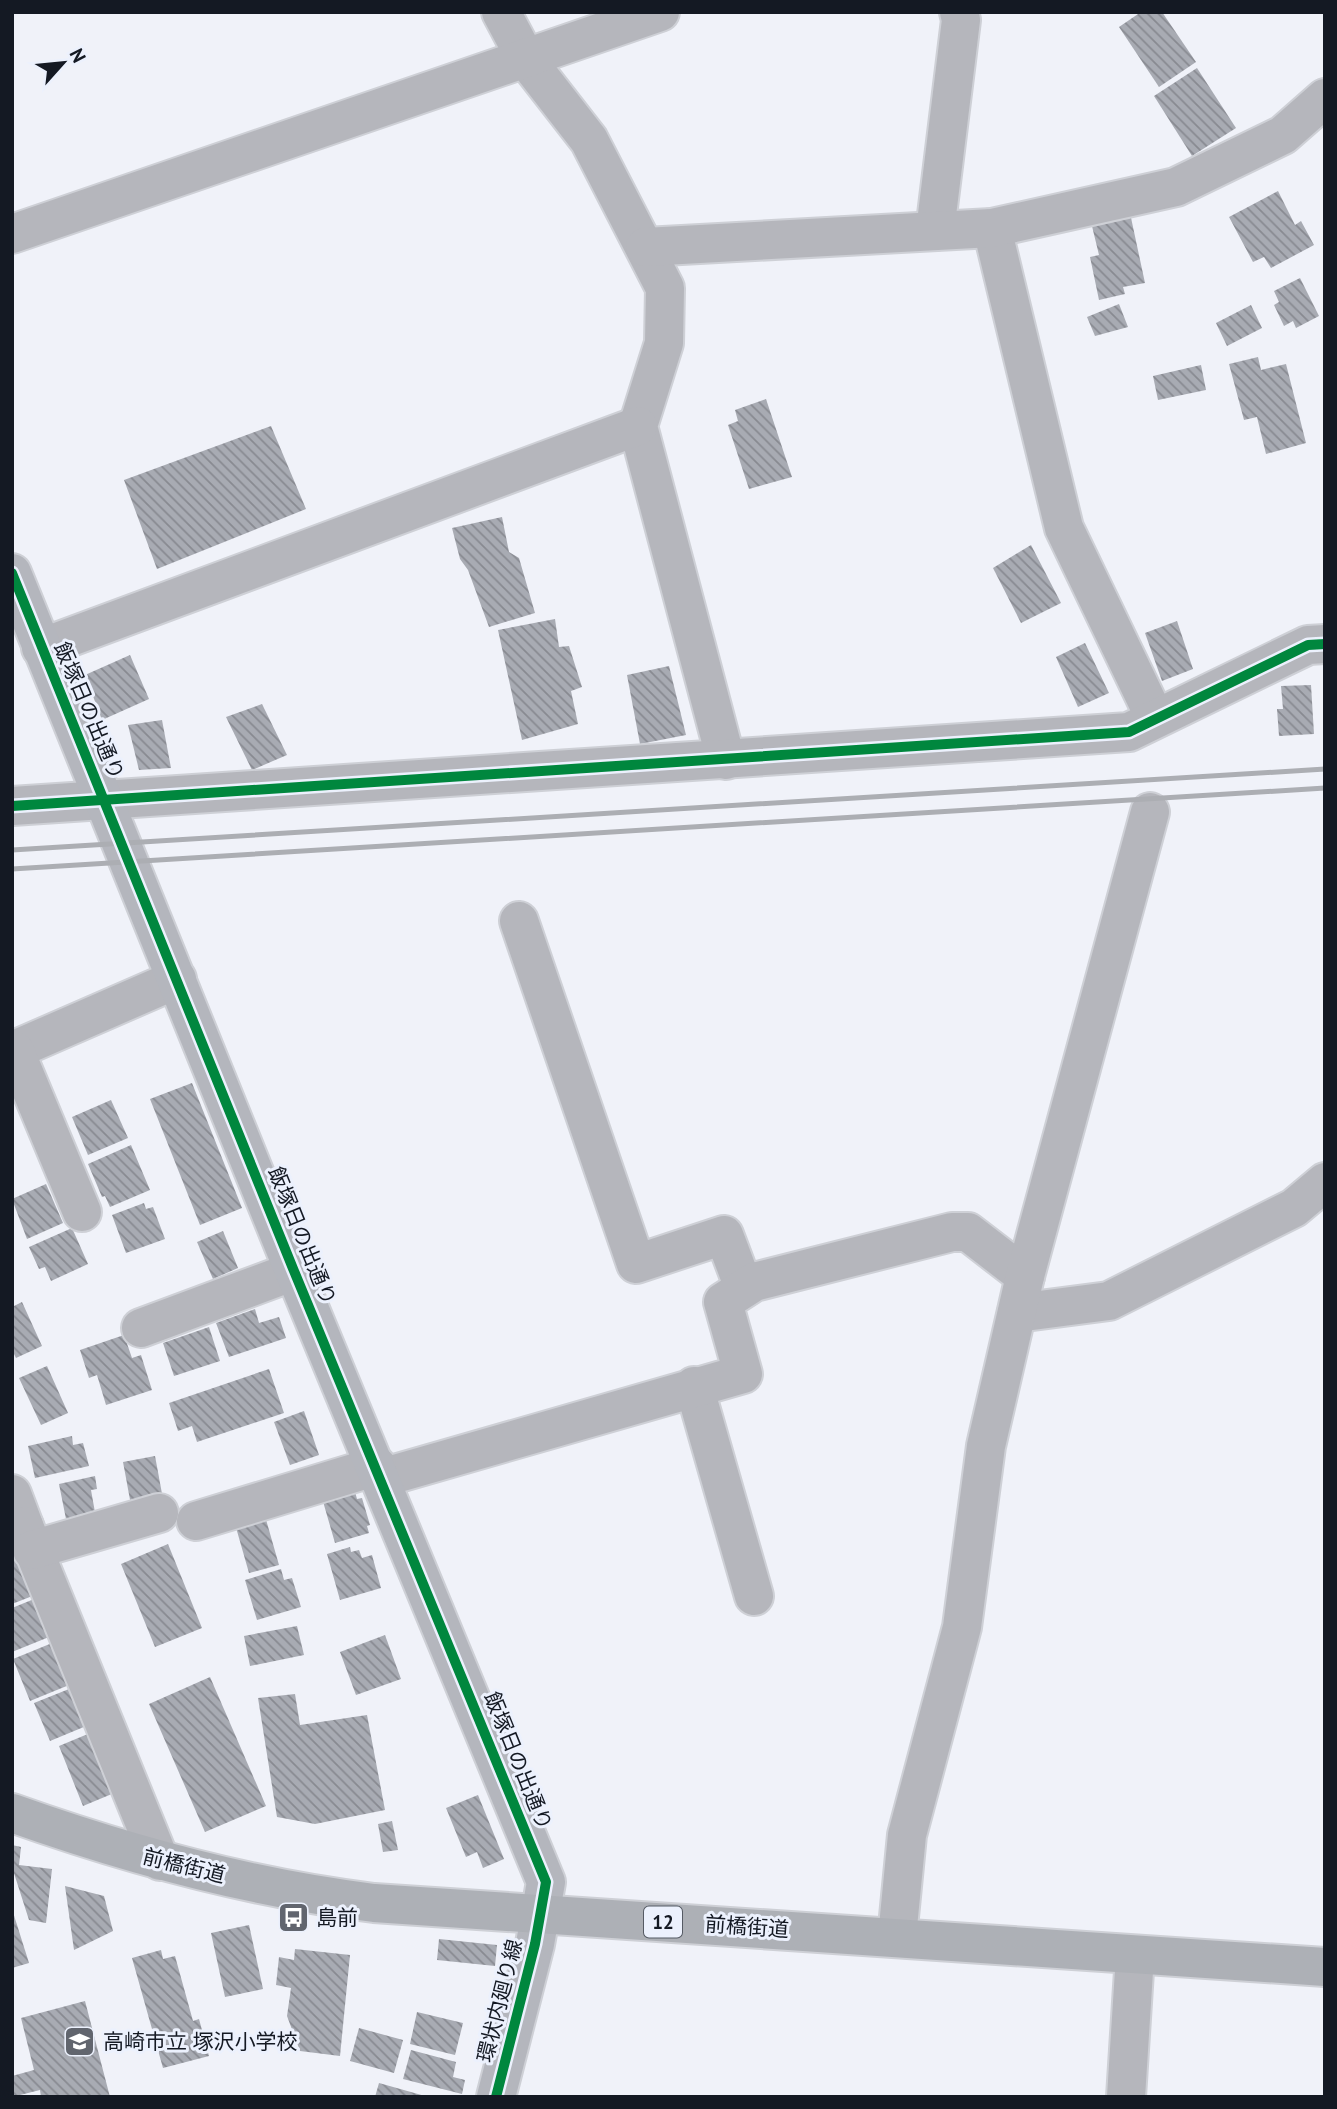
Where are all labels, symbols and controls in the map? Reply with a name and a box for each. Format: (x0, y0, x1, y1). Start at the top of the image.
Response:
north arrow (28, 28, 98, 98)
text: N (65, 44, 92, 66)
street label: 飯塚日の出通り (48, 638, 131, 784)
street label: 飯塚日の出通り (262, 1163, 343, 1309)
street label: 飯塚日の出通り (478, 1688, 559, 1834)
street label: 前橋街道 (140, 1842, 228, 1889)
bus stop icon: 島前 (276, 1901, 310, 1935)
place label: 島前 (316, 1904, 358, 1931)
road number: 12 (644, 1906, 682, 1938)
street label: 前橋街道 (704, 1910, 790, 1943)
street label: 環状内廻り線 (471, 1936, 528, 2065)
school or university icon: 高崎市立 塚沢小学校 (63, 2025, 97, 2059)
place label: 高崎市立 塚沢小学校 (103, 2028, 298, 2055)

